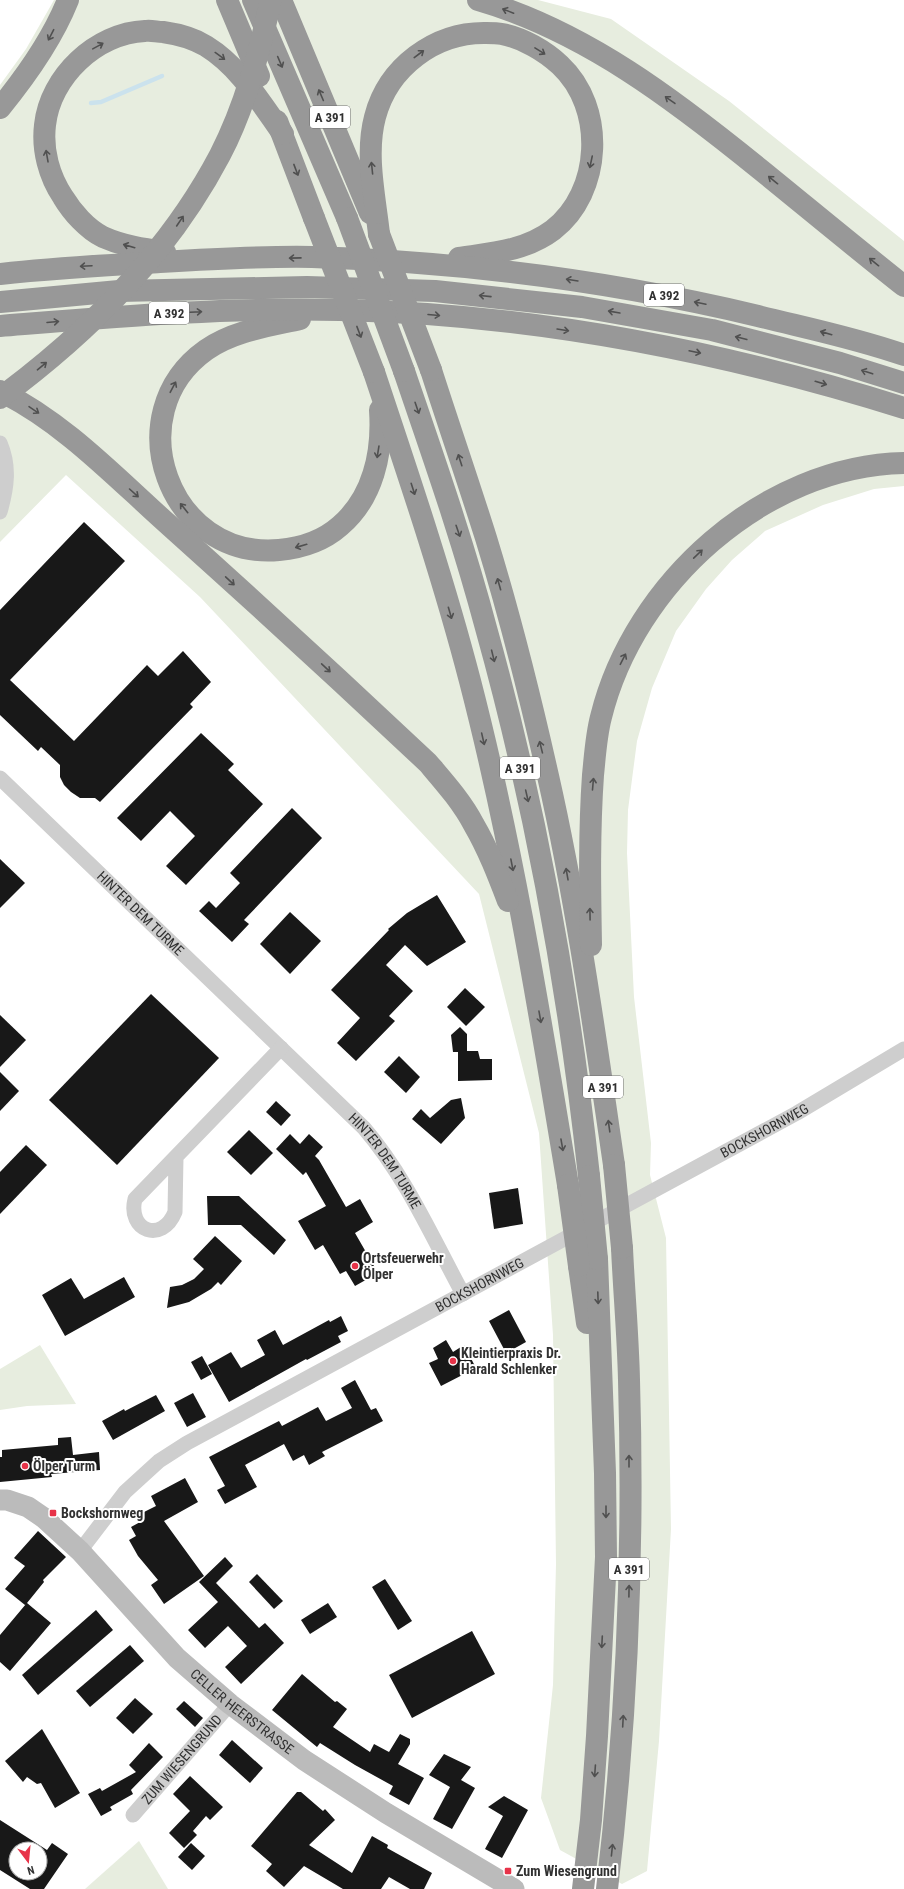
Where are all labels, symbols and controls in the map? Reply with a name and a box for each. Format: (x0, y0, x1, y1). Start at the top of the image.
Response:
one-way arrow (502, 6, 514, 14)
one-way arrow (47, 29, 54, 41)
one-way arrow (92, 41, 104, 49)
one-way arrow (535, 47, 546, 56)
one-way arrow (413, 50, 424, 58)
one-way arrow (214, 52, 225, 60)
one-way arrow (276, 55, 284, 67)
one-way arrow (317, 90, 324, 102)
one-way arrow (665, 96, 676, 104)
road number: A 391 (310, 106, 350, 128)
one-way arrow (42, 150, 50, 163)
one-way arrow (587, 155, 595, 168)
one-way arrow (369, 162, 376, 175)
one-way arrow (293, 164, 301, 176)
one-way arrow (767, 176, 778, 184)
one-way arrow (176, 216, 184, 227)
one-way arrow (123, 242, 136, 249)
one-way arrow (289, 254, 302, 262)
one-way arrow (868, 258, 879, 266)
one-way arrow (80, 263, 93, 270)
one-way arrow (566, 276, 579, 284)
road number: A 392 (644, 284, 684, 306)
one-way arrow (479, 292, 492, 300)
one-way arrow (694, 298, 707, 306)
road number: A 392 (149, 302, 189, 324)
one-way arrow (189, 308, 202, 316)
one-way arrow (608, 308, 621, 316)
one-way arrow (427, 311, 440, 318)
one-way arrow (46, 318, 59, 326)
one-way arrow (356, 326, 363, 338)
one-way arrow (556, 326, 569, 334)
one-way arrow (820, 329, 833, 336)
one-way arrow (735, 334, 748, 341)
one-way arrow (688, 349, 701, 357)
one-way arrow (37, 361, 47, 370)
one-way arrow (860, 368, 873, 375)
one-way arrow (815, 380, 828, 388)
one-way arrow (170, 381, 177, 393)
one-way arrow (413, 401, 421, 413)
one-way arrow (28, 406, 39, 414)
one-way arrow (374, 445, 382, 458)
one-way arrow (456, 454, 463, 467)
one-way arrow (409, 482, 417, 494)
one-way arrow (128, 489, 139, 498)
one-way arrow (180, 503, 189, 514)
one-way arrow (455, 524, 462, 537)
one-way arrow (294, 543, 307, 550)
one-way arrow (693, 549, 703, 558)
one-way arrow (225, 576, 235, 585)
one-way arrow (495, 578, 502, 591)
one-way arrow (447, 606, 454, 619)
one-way arrow (490, 649, 498, 662)
one-way arrow (620, 653, 627, 665)
one-way arrow (321, 664, 331, 673)
one-way arrow (480, 732, 488, 745)
one-way arrow (536, 740, 544, 753)
road number: A 391 (500, 757, 540, 779)
one-way arrow (589, 778, 596, 791)
one-way arrow (523, 789, 531, 802)
one-way arrow (508, 859, 516, 872)
street label: HINTER DEM TURME (94, 868, 187, 959)
one-way arrow (563, 868, 571, 881)
one-way arrow (586, 908, 594, 921)
one-way arrow (536, 1010, 544, 1023)
road number: A 391 (583, 1076, 623, 1098)
street label: BOCKSHORNWEG (717, 1100, 811, 1161)
street label: HINTER DEM TURME (345, 1110, 424, 1212)
one-way arrow (605, 1120, 613, 1133)
one-way arrow (558, 1139, 566, 1152)
place label: Ortsfeuerwehr Ölper (363, 1250, 444, 1282)
street label: BOCKSHORNWEG (433, 1254, 526, 1315)
marker: Ortsfeuerwehr Ölper (350, 1261, 360, 1271)
one-way arrow (595, 1291, 602, 1304)
place label: Kleintierpraxis Dr. Harald Schlenker (461, 1345, 561, 1377)
marker: Kleintierpraxis Dr. Harald Schlenker (448, 1356, 458, 1366)
one-way arrow (625, 1455, 633, 1468)
place label: Ölper Turm (33, 1458, 95, 1474)
marker: Ölper Turm (20, 1461, 30, 1471)
place label: Bockshornweg (61, 1505, 143, 1521)
one-way arrow (602, 1505, 610, 1518)
marker: Bockshornweg (48, 1508, 58, 1518)
road number: A 391 (609, 1558, 649, 1580)
one-way arrow (625, 1585, 633, 1598)
one-way arrow (598, 1635, 606, 1648)
street label: CELLER HEERSTRASSE (187, 1665, 297, 1757)
street label: ZUM WIESENGRUND (138, 1711, 225, 1807)
one-way arrow (620, 1715, 627, 1728)
one-way arrow (591, 1764, 598, 1777)
north arrow (8, 1841, 48, 1881)
one-way arrow (608, 1844, 616, 1857)
text: N (25, 1863, 36, 1877)
place label: Zum Wiesengrund (516, 1863, 617, 1879)
marker: Zum Wiesengrund (503, 1866, 513, 1876)

